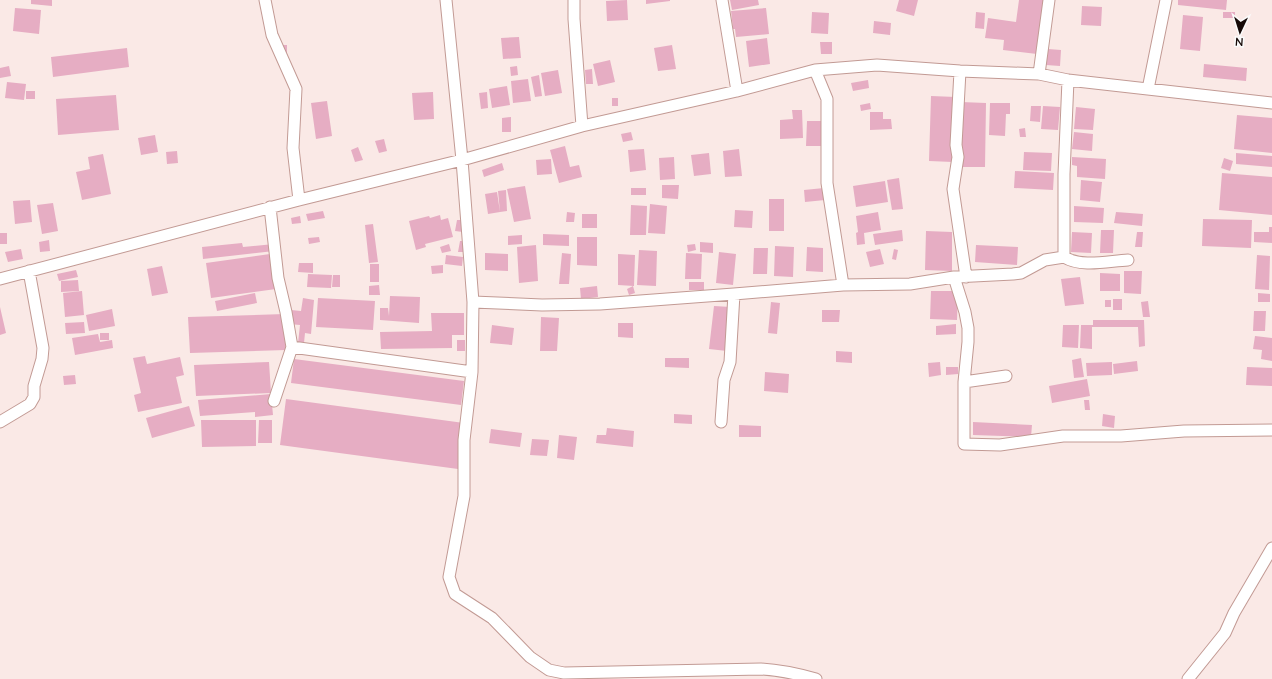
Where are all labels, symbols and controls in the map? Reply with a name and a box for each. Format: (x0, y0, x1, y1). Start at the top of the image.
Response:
north arrow (1220, 12, 1260, 52)
text: N (1235, 36, 1244, 49)

